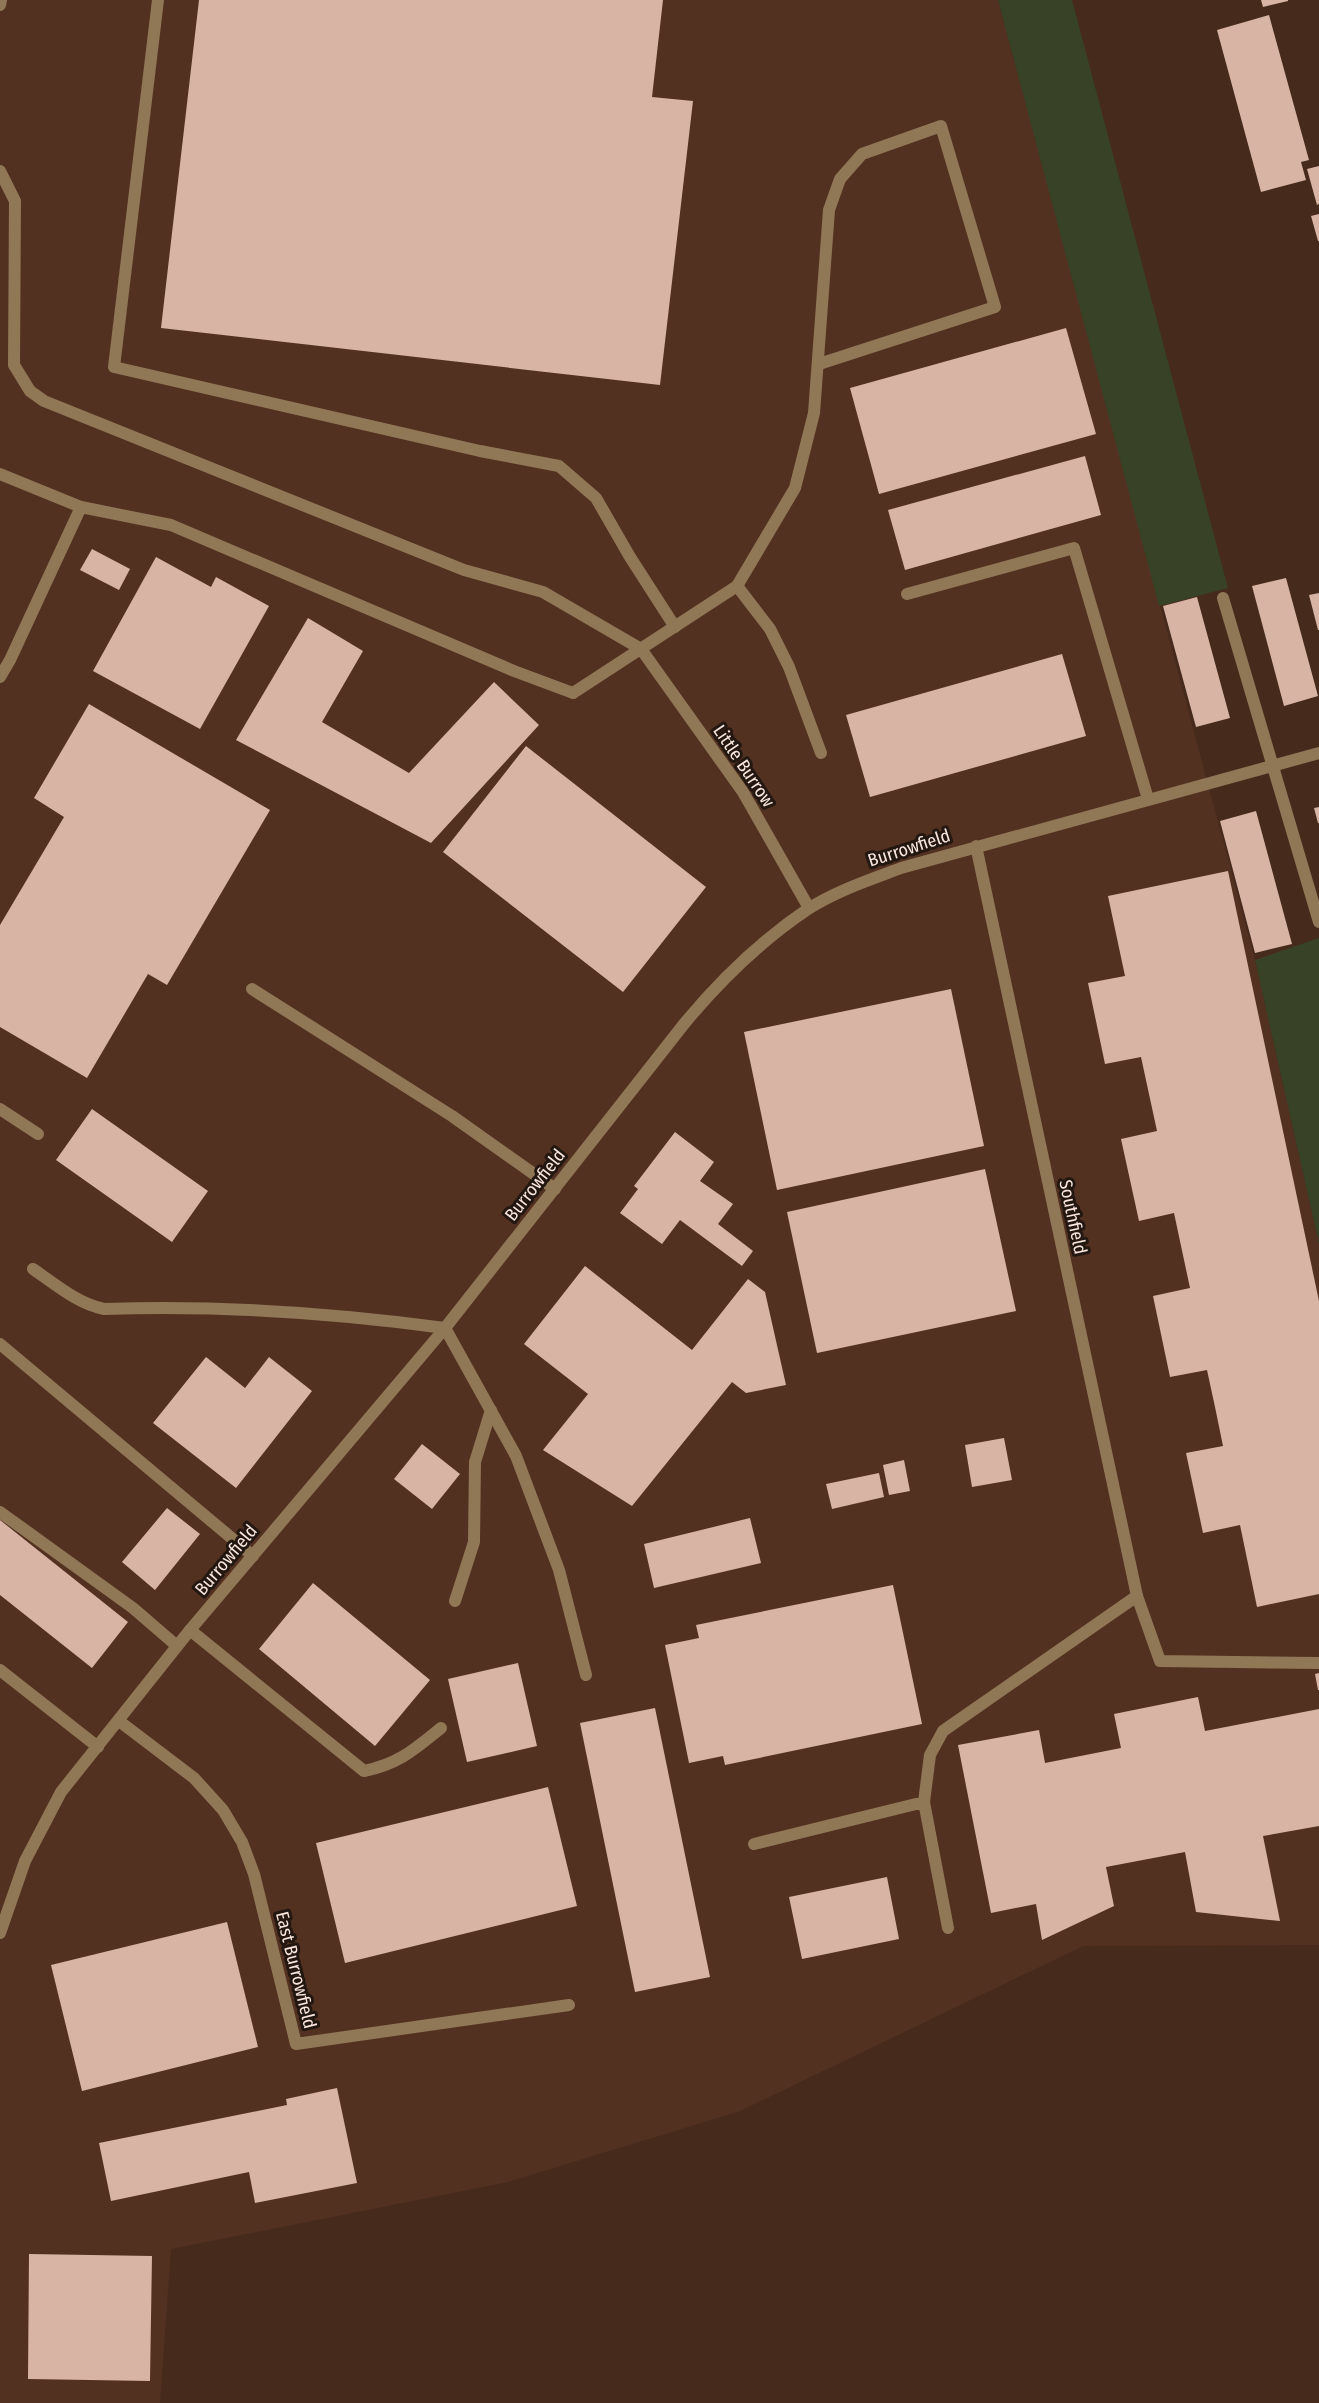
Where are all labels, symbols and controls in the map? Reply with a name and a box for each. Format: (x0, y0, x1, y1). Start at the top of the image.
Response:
street label: Little Burrow (708, 721, 780, 811)
street label: Burrowfield (865, 824, 953, 872)
street label: Burrowfield (500, 1145, 570, 1225)
street label: Southfield (1054, 1178, 1092, 1256)
street label: Burrowfield (190, 1520, 262, 1600)
street label: East Burrowfield (271, 1909, 321, 2031)

